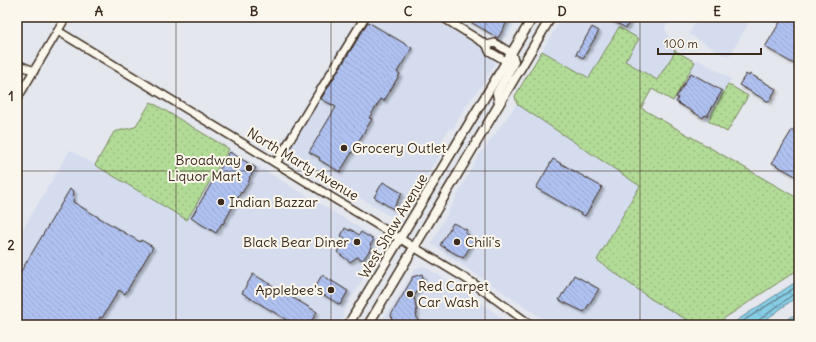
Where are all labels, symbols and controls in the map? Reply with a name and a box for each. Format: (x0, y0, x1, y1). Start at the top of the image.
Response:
text: A (95, 3, 104, 20)
text: B (250, 3, 259, 20)
text: C (404, 3, 413, 20)
text: D (557, 3, 567, 20)
text: E (713, 3, 721, 20)
scale bar (658, 30, 761, 56)
text: 100 m (664, 36, 698, 51)
text: 1 (8, 88, 14, 105)
street label: North Marty Avenue (244, 124, 362, 204)
place label: Grocery Outlet (352, 139, 446, 157)
marker: Grocery Outlet (339, 143, 349, 153)
place label: Broadway Liquor Mart (168, 151, 241, 185)
marker: Broadway Liquor Mart (244, 163, 254, 173)
street label: West Shaw Avenue (355, 170, 431, 282)
place label: Indian Bazzar (229, 193, 318, 211)
marker: Indian Bazzar (216, 197, 226, 207)
place label: Black Bear Diner (243, 233, 349, 251)
place label: Chili's (465, 233, 501, 251)
text: 2 (7, 237, 15, 254)
marker: Black Bear Diner (352, 237, 362, 247)
marker: Chili's (452, 237, 462, 247)
place label: Red Carpet Car Wash (418, 277, 489, 311)
place label: Applebee's (256, 281, 323, 299)
marker: Applebee's (326, 285, 336, 295)
marker: Red Carpet Car Wash (405, 289, 415, 299)

